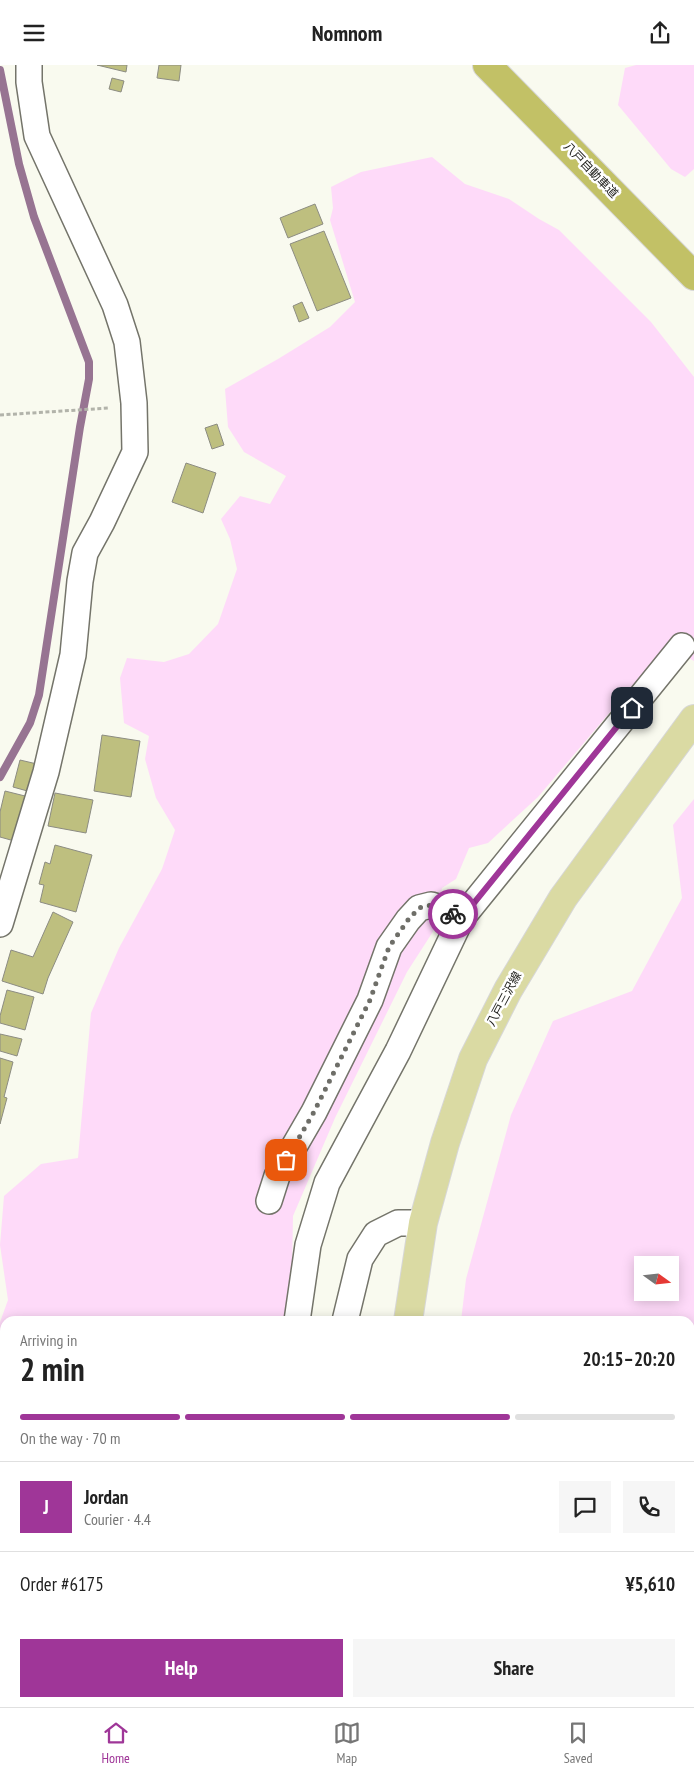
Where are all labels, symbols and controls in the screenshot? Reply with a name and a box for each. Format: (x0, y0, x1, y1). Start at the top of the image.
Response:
icon: menu (20, 19, 48, 47)
text: Nomnom (312, 19, 382, 47)
icon: share (646, 19, 674, 47)
street label: 八戸自動車道 (561, 139, 622, 201)
pin (611, 687, 653, 729)
icon: home (618, 694, 646, 722)
courier (428, 889, 478, 939)
icon: bike (439, 900, 467, 928)
street label: 八戸三沢線 (483, 969, 524, 1029)
pin (265, 1139, 307, 1181)
icon: bag (272, 1146, 300, 1174)
north arrow (634, 1256, 679, 1301)
map controls (634, 1256, 679, 1301)
text: Arriving in (20, 1330, 77, 1350)
text: 20:15–20:20 (582, 1347, 675, 1371)
text: 2 min (20, 1348, 85, 1390)
text: On the way · 70 m (20, 1428, 120, 1448)
button: chat (559, 1481, 611, 1533)
button: phone (623, 1481, 675, 1533)
text: Jordan (84, 1485, 128, 1509)
text: J (43, 1495, 49, 1519)
text: Courier · 4.4 (84, 1509, 151, 1529)
text: Order #6175 (20, 1572, 104, 1596)
text: ¥5,610 (625, 1572, 675, 1596)
button: Help (20, 1639, 343, 1697)
button: Share (353, 1639, 675, 1697)
tab: Home (101, 1719, 130, 1767)
tab: Map (333, 1719, 361, 1767)
tab: Saved (564, 1719, 593, 1767)

